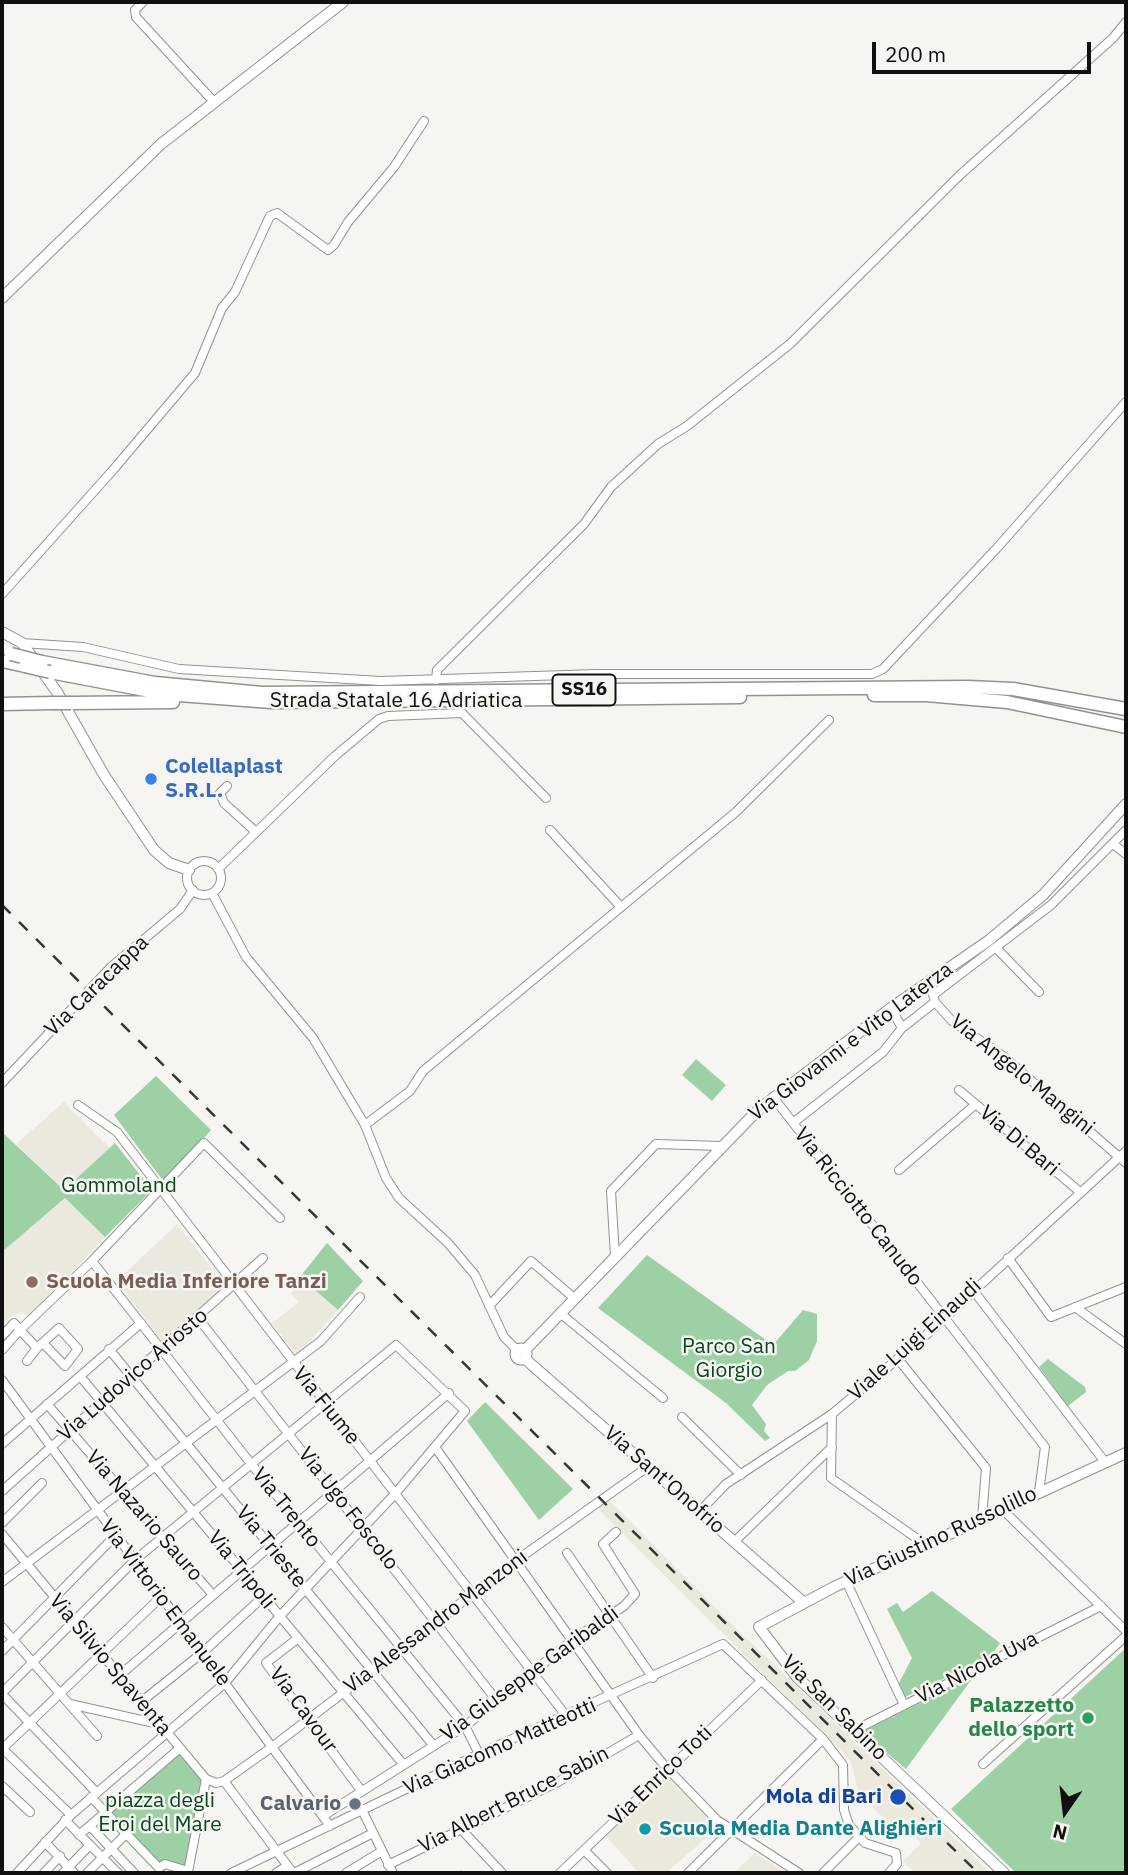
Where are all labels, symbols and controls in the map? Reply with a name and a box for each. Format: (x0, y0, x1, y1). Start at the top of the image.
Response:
scale bar (876, 28, 1095, 72)
text: 200 m (885, 40, 946, 68)
road number: SS16 (552, 674, 616, 706)
street label: Strada Statale 16 Adriatica (270, 688, 522, 714)
place label: Colellaplast S.R.L. (165, 754, 283, 804)
marker: Colellaplast S.R.L. (143, 771, 159, 787)
street label: Via Caracappa (40, 930, 154, 1042)
street label: Via Giovanni e Vito Laterza (744, 957, 958, 1127)
street label: Via Angelo Mangini (945, 1009, 1099, 1141)
street label: Via Di Bari (974, 1100, 1064, 1182)
street label: Via Ricciotto Canudo (788, 1123, 928, 1291)
park label: Gommoland (61, 1173, 177, 1199)
place label: Scuola Media Inferiore Tanzi (46, 1269, 327, 1295)
marker: Scuola Media Inferiore Tanzi (24, 1274, 40, 1290)
street label: Viale Luigi Einaudi (843, 1274, 987, 1406)
street label: Via Ludovico Ariosto (53, 1303, 213, 1447)
park label: Parco San Giorgio (682, 1334, 776, 1384)
street label: Via Fiume (287, 1362, 365, 1450)
street label: Via Sant'Onofrio (598, 1421, 730, 1539)
street label: Via Ugo Foscolo (292, 1443, 404, 1575)
street label: Via Nazario Sauro (80, 1445, 208, 1587)
street label: Via Trento (246, 1463, 326, 1553)
street label: Via Giustino Russolillo (841, 1481, 1041, 1593)
street label: Via Trieste (230, 1501, 312, 1593)
street label: Via Vittorio Emanuele (94, 1515, 236, 1691)
street label: Via Tripoli (202, 1526, 280, 1614)
street label: Via Alessandro Manzoni (339, 1545, 533, 1699)
street label: Via Silvio Spaventa (43, 1589, 177, 1741)
street label: Via Giuseppe Garibaldi (436, 1601, 624, 1747)
street label: Via Nicola Uva (912, 1626, 1042, 1710)
street label: Via San Sabino (776, 1650, 892, 1766)
street label: Via Cavour (263, 1662, 343, 1758)
street label: Via Giacomo Matteotti (400, 1693, 600, 1801)
place label: Palazzetto dello sport (968, 1693, 1074, 1743)
marker: Palazzetto dello sport (1080, 1710, 1096, 1726)
street label: Via Enrico Toti (604, 1721, 718, 1831)
street label: Via Albert Bruce Sabin (415, 1741, 613, 1859)
north arrow (1030, 1777, 1100, 1847)
place label: Mola di Bari (766, 1784, 882, 1810)
marker: Mola di Bari (888, 1787, 908, 1807)
park label: piazza degli Eroi del Mare (98, 1788, 222, 1838)
place label: Calvario (260, 1791, 341, 1817)
marker: Calvario (347, 1796, 363, 1812)
place label: Scuola Media Dante Alighieri (659, 1816, 942, 1842)
text: N (1050, 1819, 1070, 1846)
marker: Scuola Media Dante Alighieri (637, 1821, 653, 1837)

